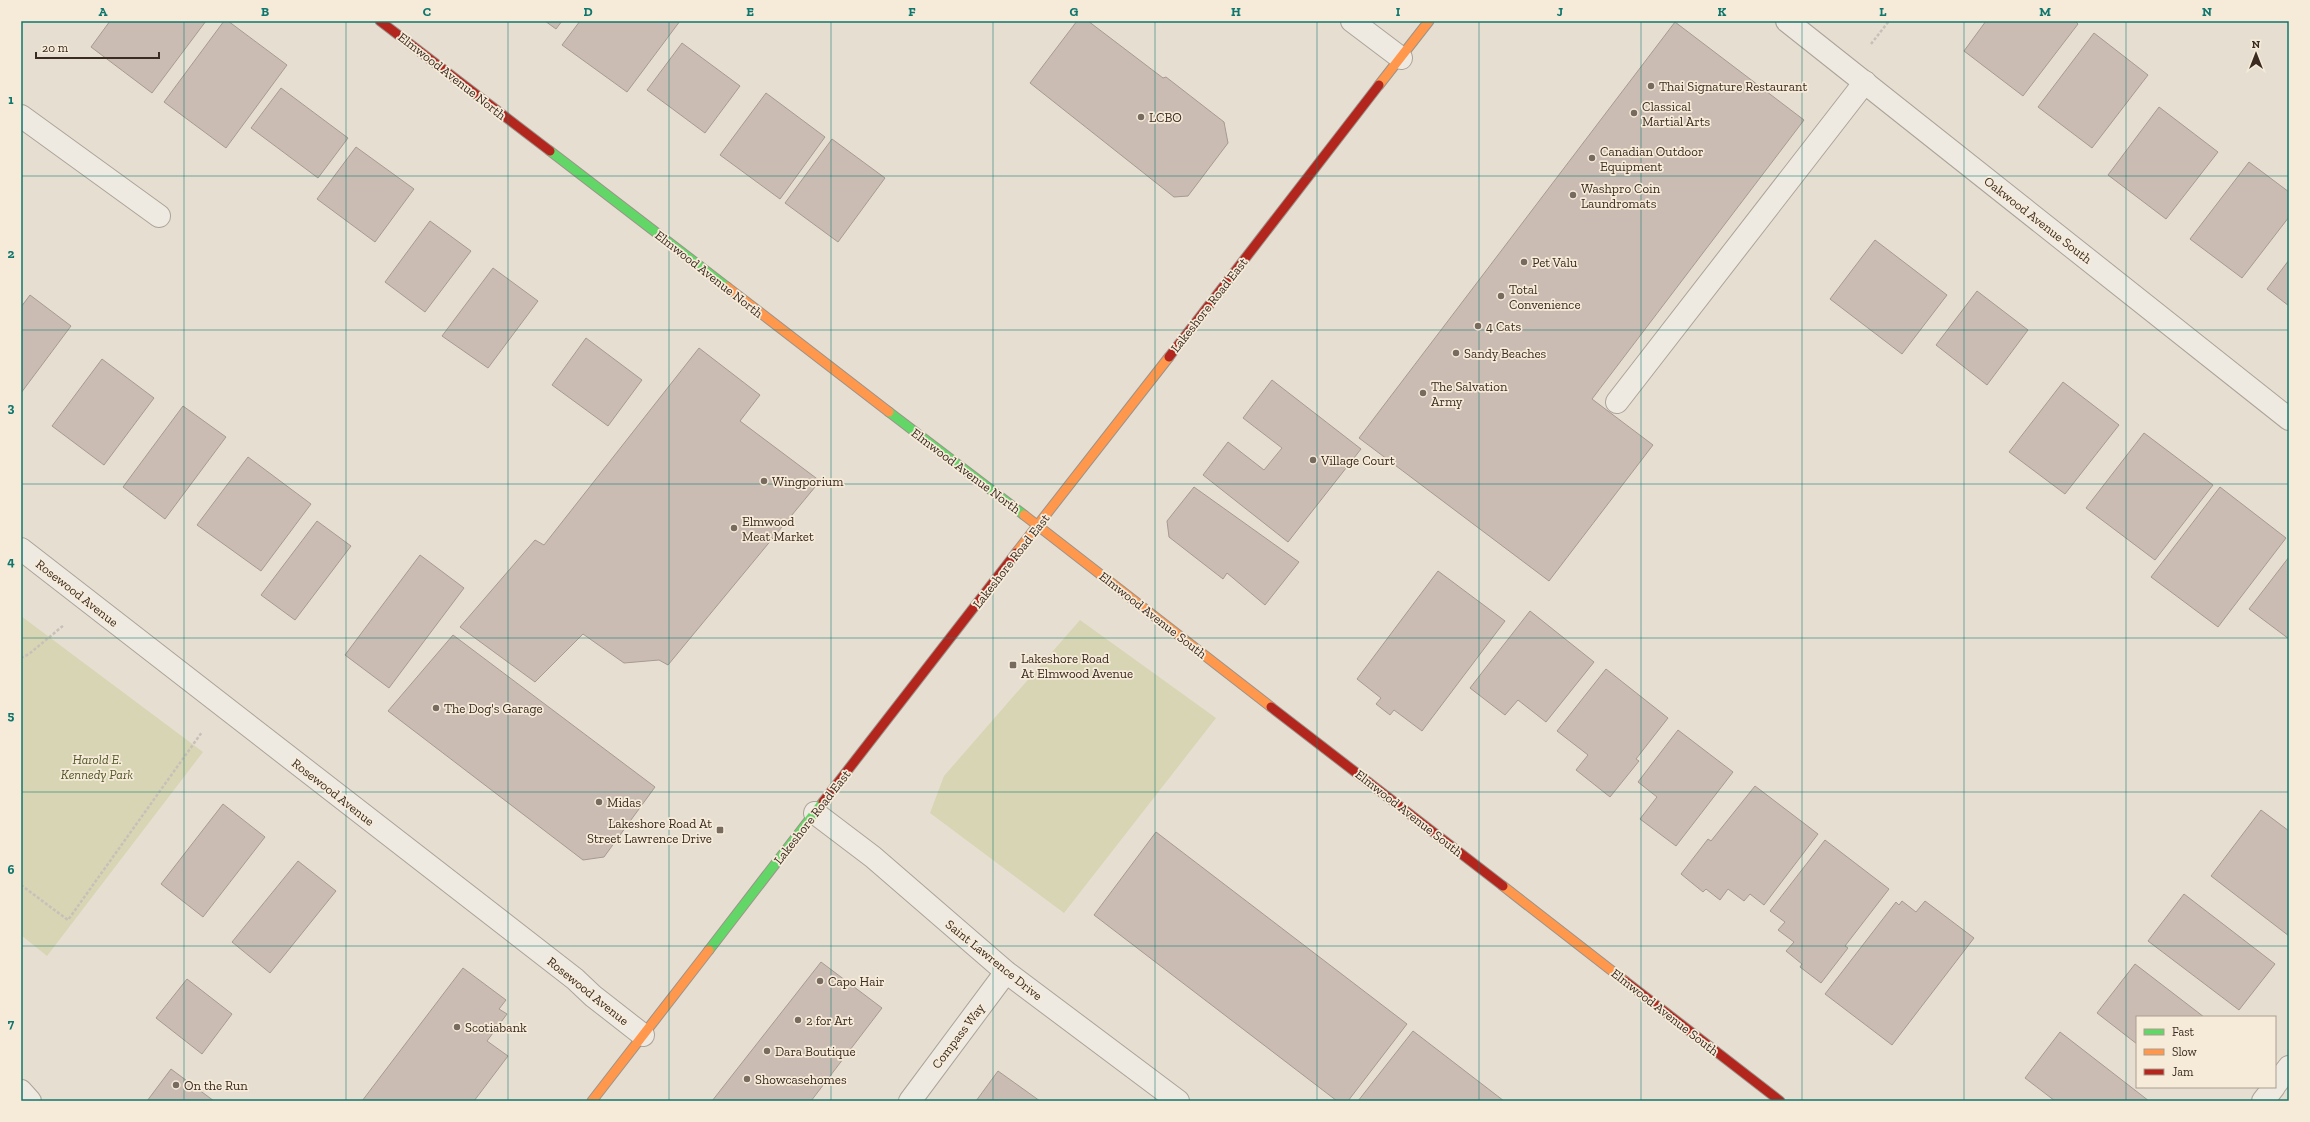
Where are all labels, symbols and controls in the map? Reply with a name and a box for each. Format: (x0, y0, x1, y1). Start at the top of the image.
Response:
text: A (99, 4, 108, 19)
text: B (261, 4, 269, 19)
text: C (423, 4, 431, 19)
text: D (583, 4, 593, 19)
text: E (746, 4, 754, 19)
text: F (908, 4, 916, 19)
text: G (1070, 4, 1079, 19)
text: H (1231, 4, 1241, 19)
text: I (1396, 4, 1401, 19)
text: J (1557, 4, 1563, 19)
text: K (1718, 4, 1727, 19)
text: L (1879, 4, 1887, 19)
text: M (2039, 4, 2051, 19)
text: N (2202, 4, 2212, 19)
street label: Elmwood Avenue North (395, 29, 509, 123)
scale bar (36, 34, 159, 60)
north arrow (2236, 34, 2276, 74)
text: N (2252, 38, 2261, 51)
text: 20 m (42, 41, 69, 55)
place label: Thai Signature Restaurant (1659, 79, 1808, 94)
marker: Thai Signature Restaurant (1646, 81, 1656, 91)
text: 1 (8, 92, 14, 107)
place label: Classical Martial Arts (1642, 99, 1711, 129)
marker: Classical Martial Arts (1629, 108, 1639, 118)
place label: LCBO (1149, 110, 1182, 125)
marker: LCBO (1136, 112, 1146, 122)
place label: Canadian Outdoor Equipment (1600, 144, 1703, 174)
marker: Canadian Outdoor Equipment (1587, 153, 1597, 163)
street label: Oakwood Avenue South (1981, 173, 2095, 267)
place label: Washpro Coin Laundromats (1581, 181, 1661, 211)
marker: Washpro Coin Laundromats (1568, 190, 1578, 200)
street label: Elmwood Avenue North (652, 227, 766, 321)
text: 2 (8, 246, 15, 261)
street label: Lakeshore Road East (1168, 255, 1251, 355)
place label: Pet Valu (1532, 255, 1578, 270)
marker: Pet Valu (1519, 257, 1529, 267)
place label: Total Convenience (1509, 282, 1581, 312)
marker: Total Convenience (1496, 291, 1506, 301)
place label: 4 Cats (1486, 319, 1521, 334)
marker: 4 Cats (1473, 321, 1483, 331)
place label: Sandy Beaches (1464, 346, 1547, 361)
marker: Sandy Beaches (1451, 348, 1461, 358)
place label: The Salvation Army (1431, 379, 1508, 409)
marker: The Salvation Army (1418, 388, 1428, 398)
text: 3 (8, 400, 15, 415)
street label: Elmwood Avenue North (909, 425, 1024, 517)
place label: Village Court (1320, 453, 1395, 468)
marker: Village Court (1308, 455, 1318, 465)
place label: Wingporium (772, 474, 844, 489)
marker: Wingporium (759, 476, 769, 486)
street label: Lakeshore Road East (970, 511, 1053, 611)
place label: Elmwood Meat Market (742, 514, 814, 544)
marker: Elmwood Meat Market (729, 523, 739, 533)
text: 4 (7, 554, 15, 569)
street label: Rosewood Avenue (33, 556, 121, 630)
street label: Elmwood Avenue South (1096, 568, 1210, 662)
place label: Lakeshore Road At Elmwood Avenue (1021, 651, 1133, 681)
marker: Lakeshore Road At Elmwood Avenue (1008, 660, 1018, 670)
place label: The Dog's Garage (444, 701, 543, 716)
marker: The Dog's Garage (431, 703, 441, 713)
text: 5 (8, 708, 15, 723)
park label: Harold E. Kennedy Park (61, 752, 133, 782)
street label: Rosewood Avenue (289, 755, 377, 829)
street label: Elmwood Avenue South (1352, 766, 1466, 860)
street label: Lakeshore Road East (771, 767, 854, 867)
place label: Midas (607, 795, 642, 810)
marker: Midas (594, 797, 604, 807)
place label: Lakeshore Road At Street Lawrence Drive (587, 816, 712, 846)
marker: Lakeshore Road At Street Lawrence Drive (715, 825, 725, 835)
text: 6 (8, 862, 15, 877)
street label: Saint Lawrence Drive (943, 916, 1045, 1004)
street label: Rosewood Avenue (544, 954, 632, 1028)
street label: Elmwood Avenue South (1608, 965, 1722, 1059)
place label: Capo Hair (828, 974, 885, 989)
marker: Capo Hair (815, 976, 825, 986)
street label: Compass Way (929, 1000, 988, 1072)
place label: 2 for Art (806, 1013, 853, 1028)
marker: 2 for Art (793, 1015, 803, 1025)
text: 7 (8, 1016, 15, 1031)
legend (2136, 1016, 2276, 1088)
place label: Scotiabank (465, 1020, 527, 1035)
marker: Scotiabank (452, 1022, 462, 1032)
text: Fast (2172, 1025, 2195, 1039)
place label: Dara Boutique (775, 1044, 856, 1059)
text: Slow (2172, 1045, 2198, 1059)
marker: Dara Boutique (762, 1046, 772, 1056)
text: Jam (2172, 1065, 2194, 1079)
place label: Showcasehomes (755, 1072, 847, 1087)
marker: Showcasehomes (742, 1074, 752, 1084)
place label: On the Run (184, 1078, 248, 1093)
marker: On the Run (171, 1080, 181, 1090)

